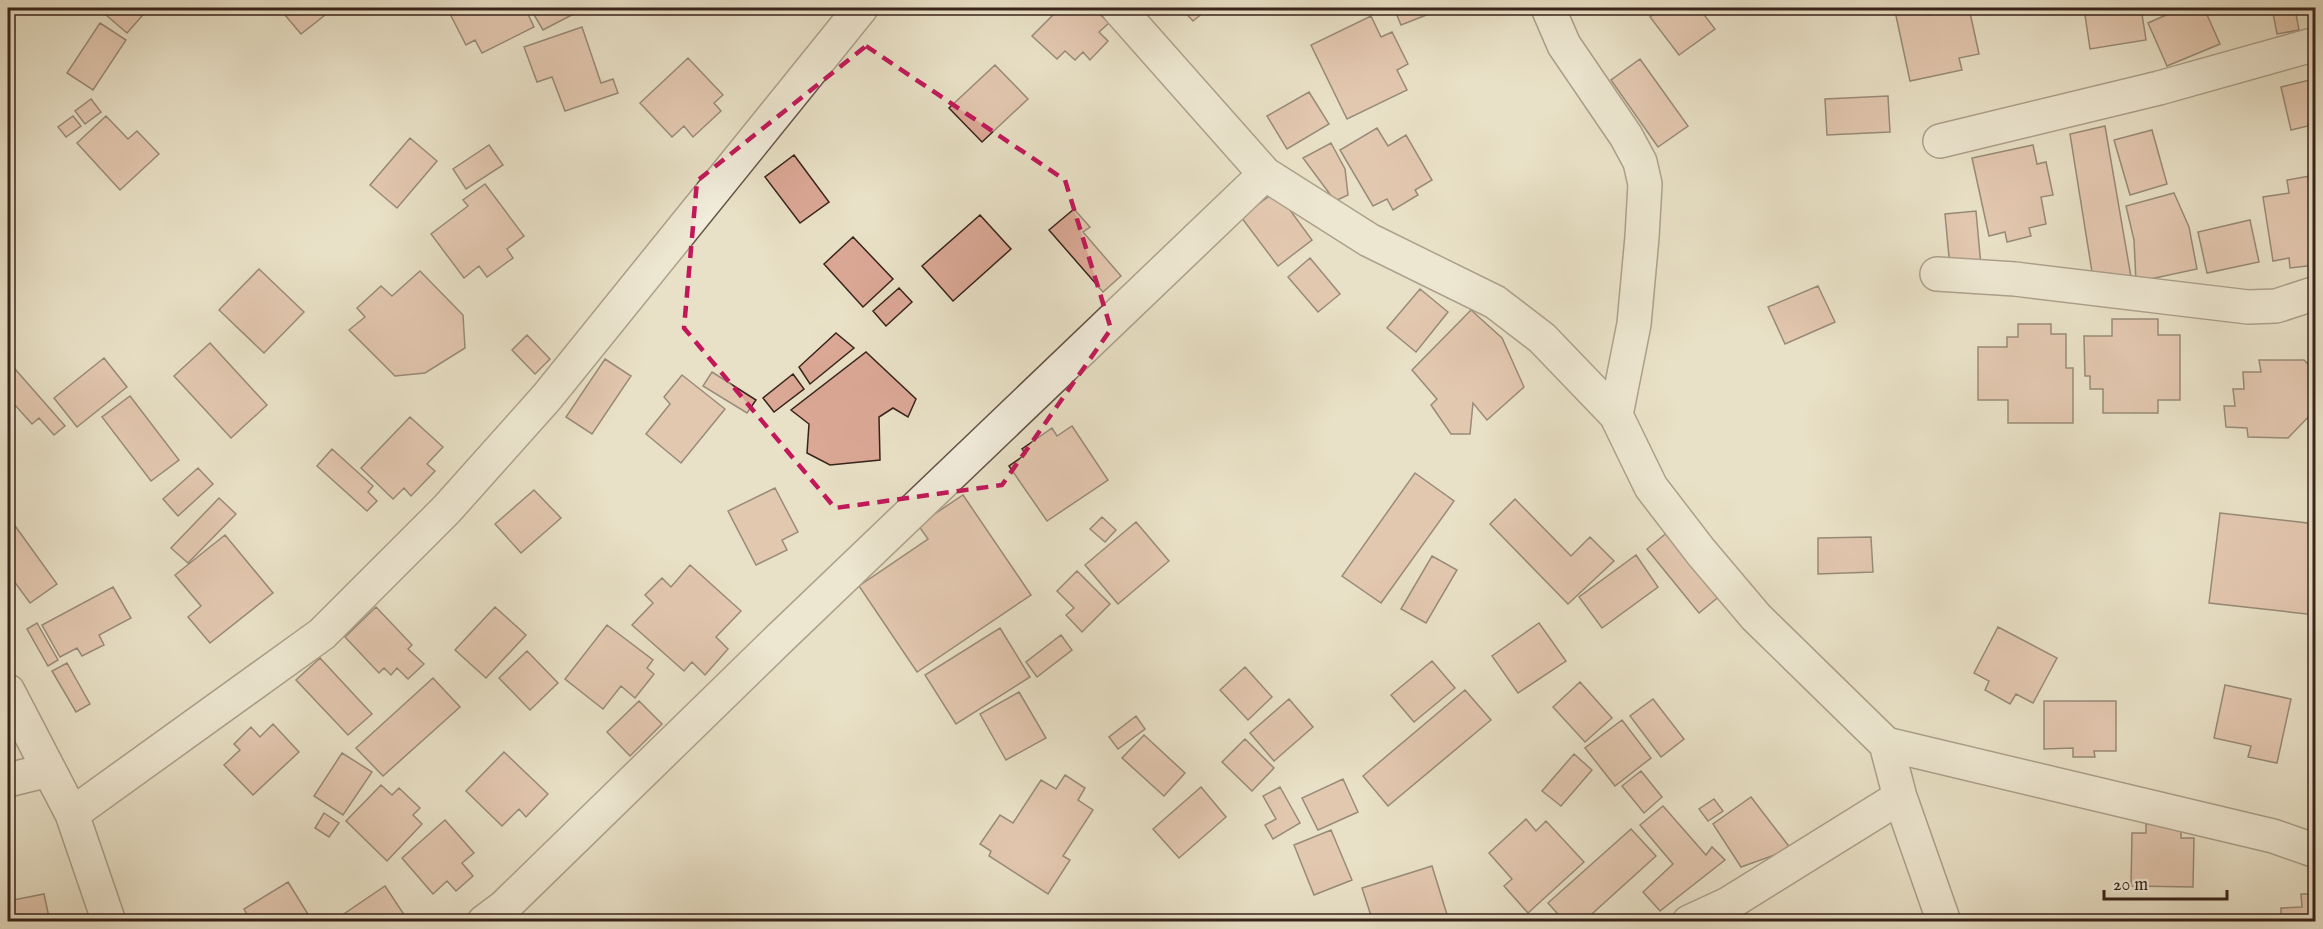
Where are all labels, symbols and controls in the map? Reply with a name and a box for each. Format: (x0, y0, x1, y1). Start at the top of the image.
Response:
scale bar (2104, 863, 2227, 901)
text: 20 m (2113, 874, 2148, 897)

